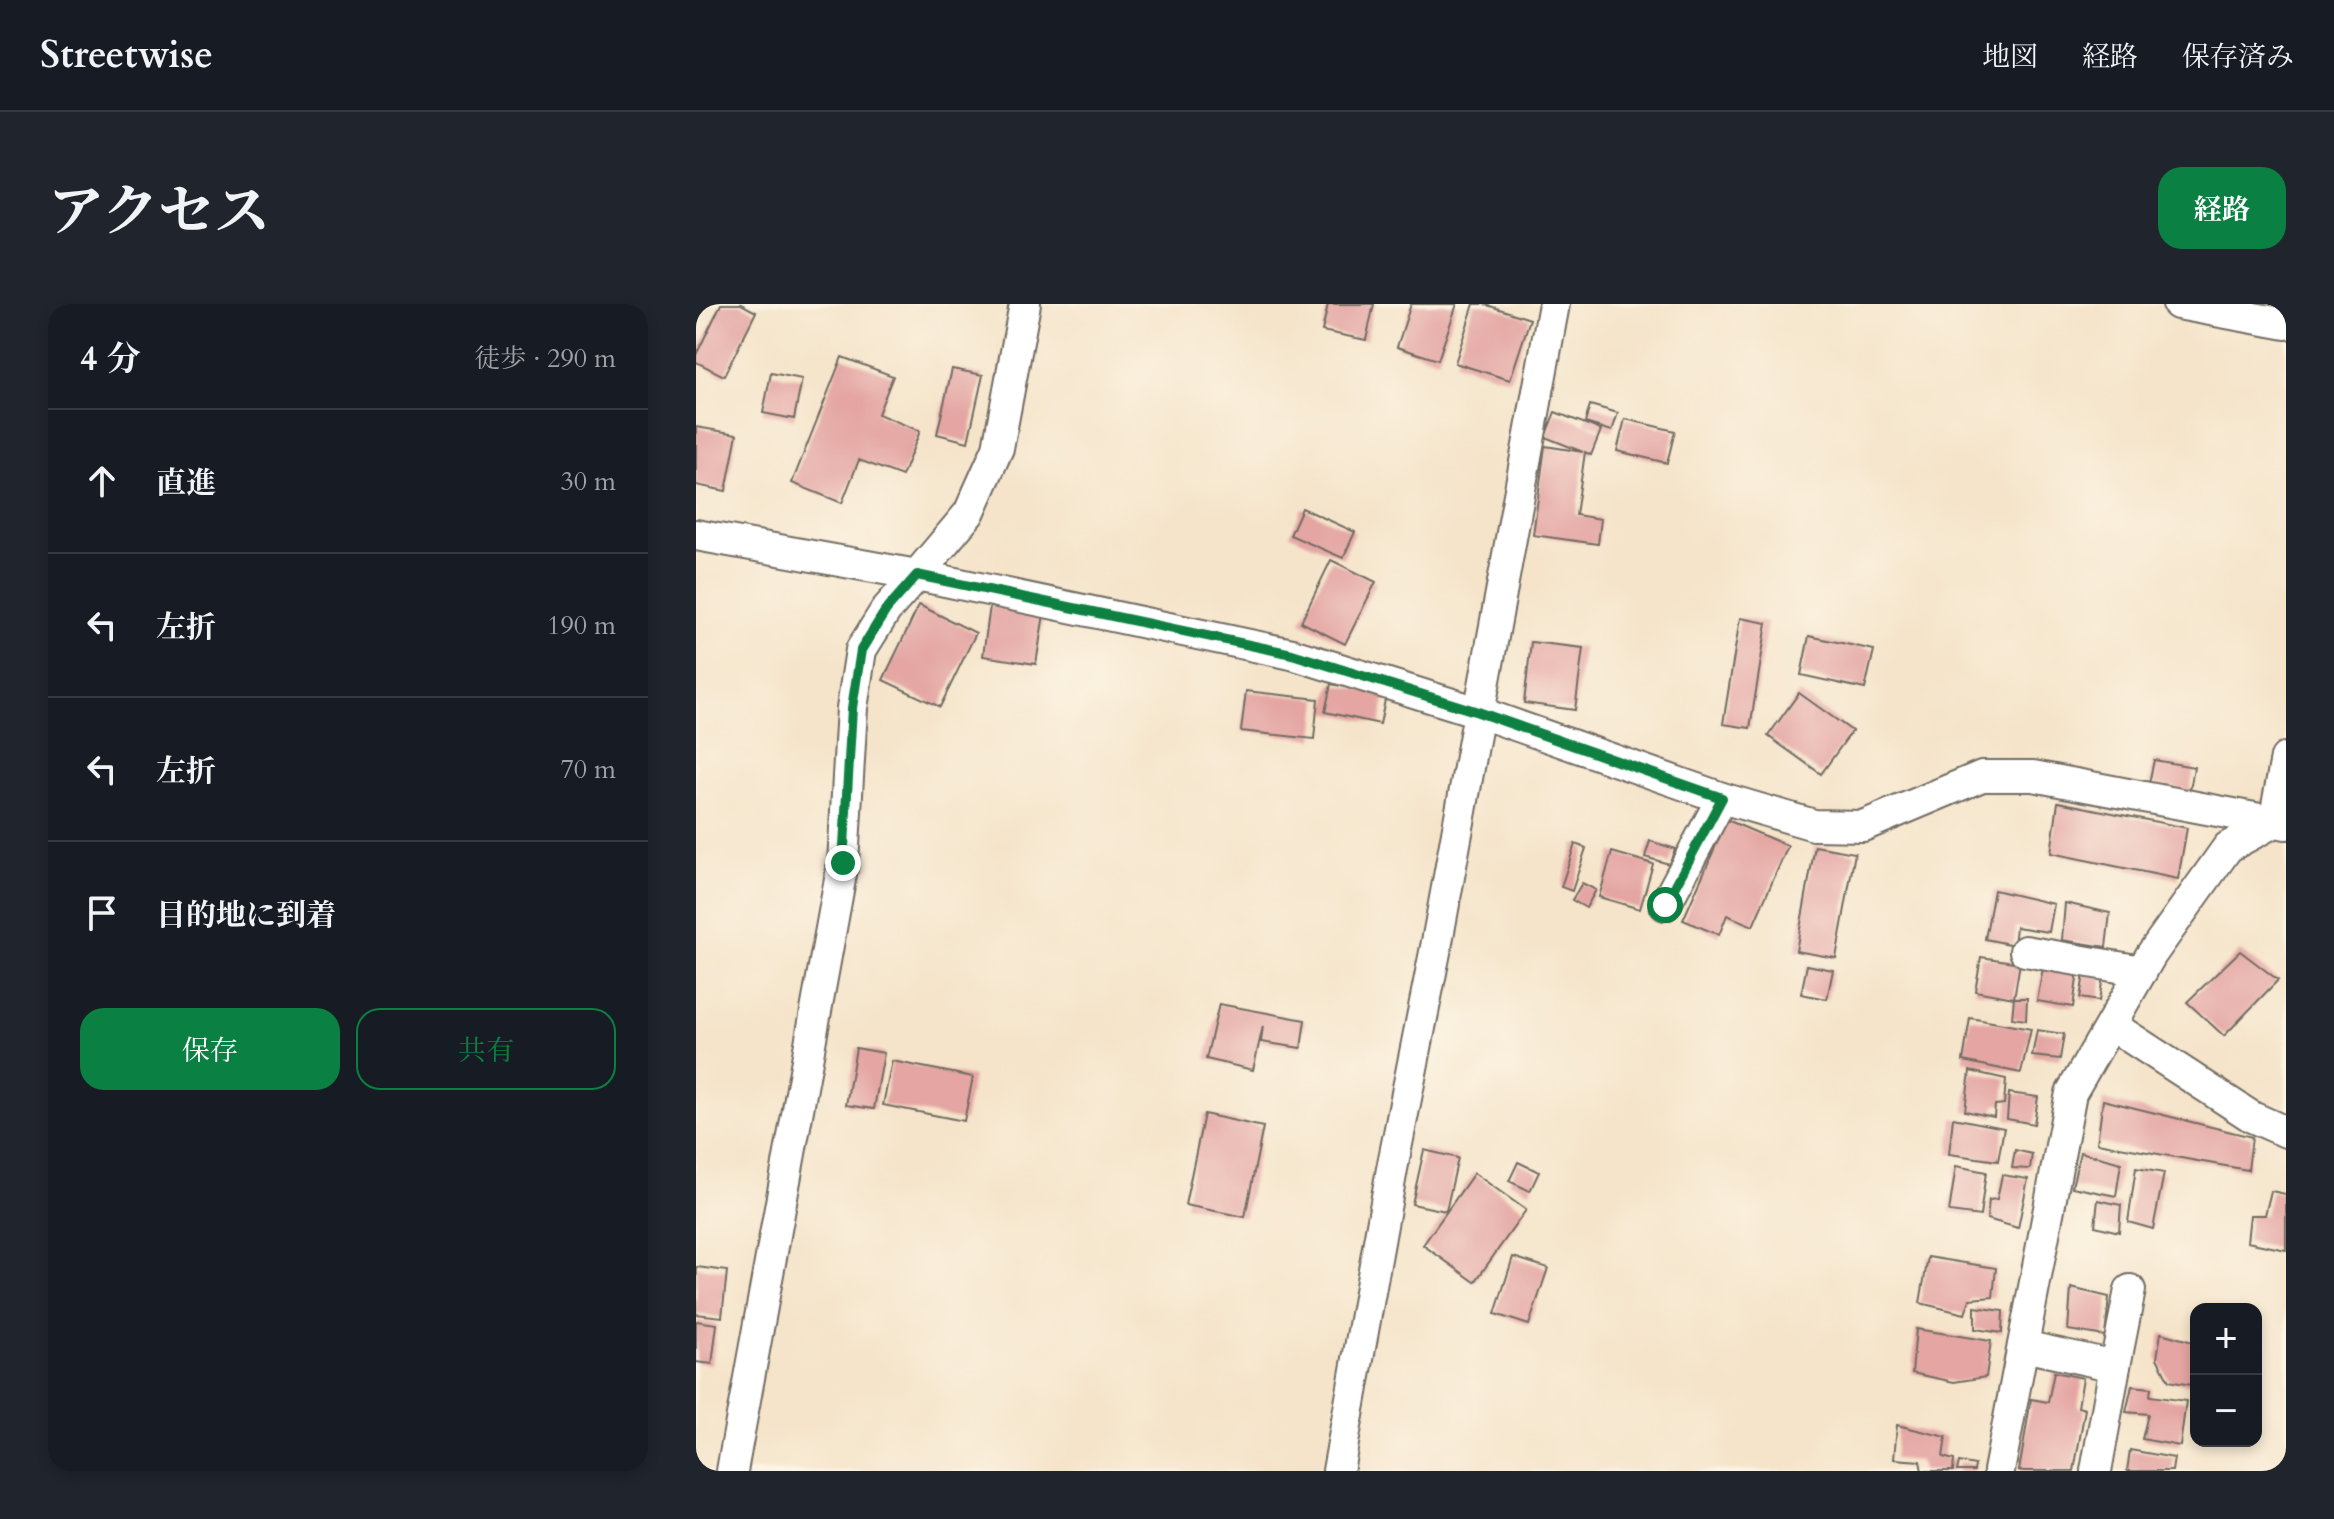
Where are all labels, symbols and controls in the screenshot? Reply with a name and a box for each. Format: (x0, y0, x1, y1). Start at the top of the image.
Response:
text: Streetwise (40, 29, 213, 81)
text: 地図 (1982, 38, 2038, 76)
text: 経路 (2082, 38, 2138, 76)
text: 保存済み (2182, 38, 2294, 76)
button: 経路 (2158, 167, 2286, 249)
text: アクセス (48, 175, 270, 250)
text: 4 分 (80, 336, 141, 382)
text: 徒歩 · 290 m (475, 341, 616, 376)
icon: ahead (80, 459, 124, 503)
text: 直進 (156, 463, 216, 504)
text: 30 m (560, 464, 616, 499)
icon: left (80, 603, 124, 647)
text: 左折 (156, 607, 216, 648)
text: 190 m (547, 608, 616, 643)
icon: left (80, 747, 124, 791)
text: 左折 (156, 751, 216, 792)
text: 70 m (560, 752, 616, 787)
route end (825, 845, 861, 881)
route start (1647, 887, 1683, 923)
icon: arrive (80, 891, 124, 935)
text: 目的地に到着 (156, 895, 336, 936)
button: 保存 (80, 1008, 340, 1090)
button: 共有 (356, 1008, 616, 1090)
map controls (2190, 1303, 2262, 1447)
button: + (2190, 1303, 2262, 1375)
button: − (2190, 1375, 2262, 1447)

